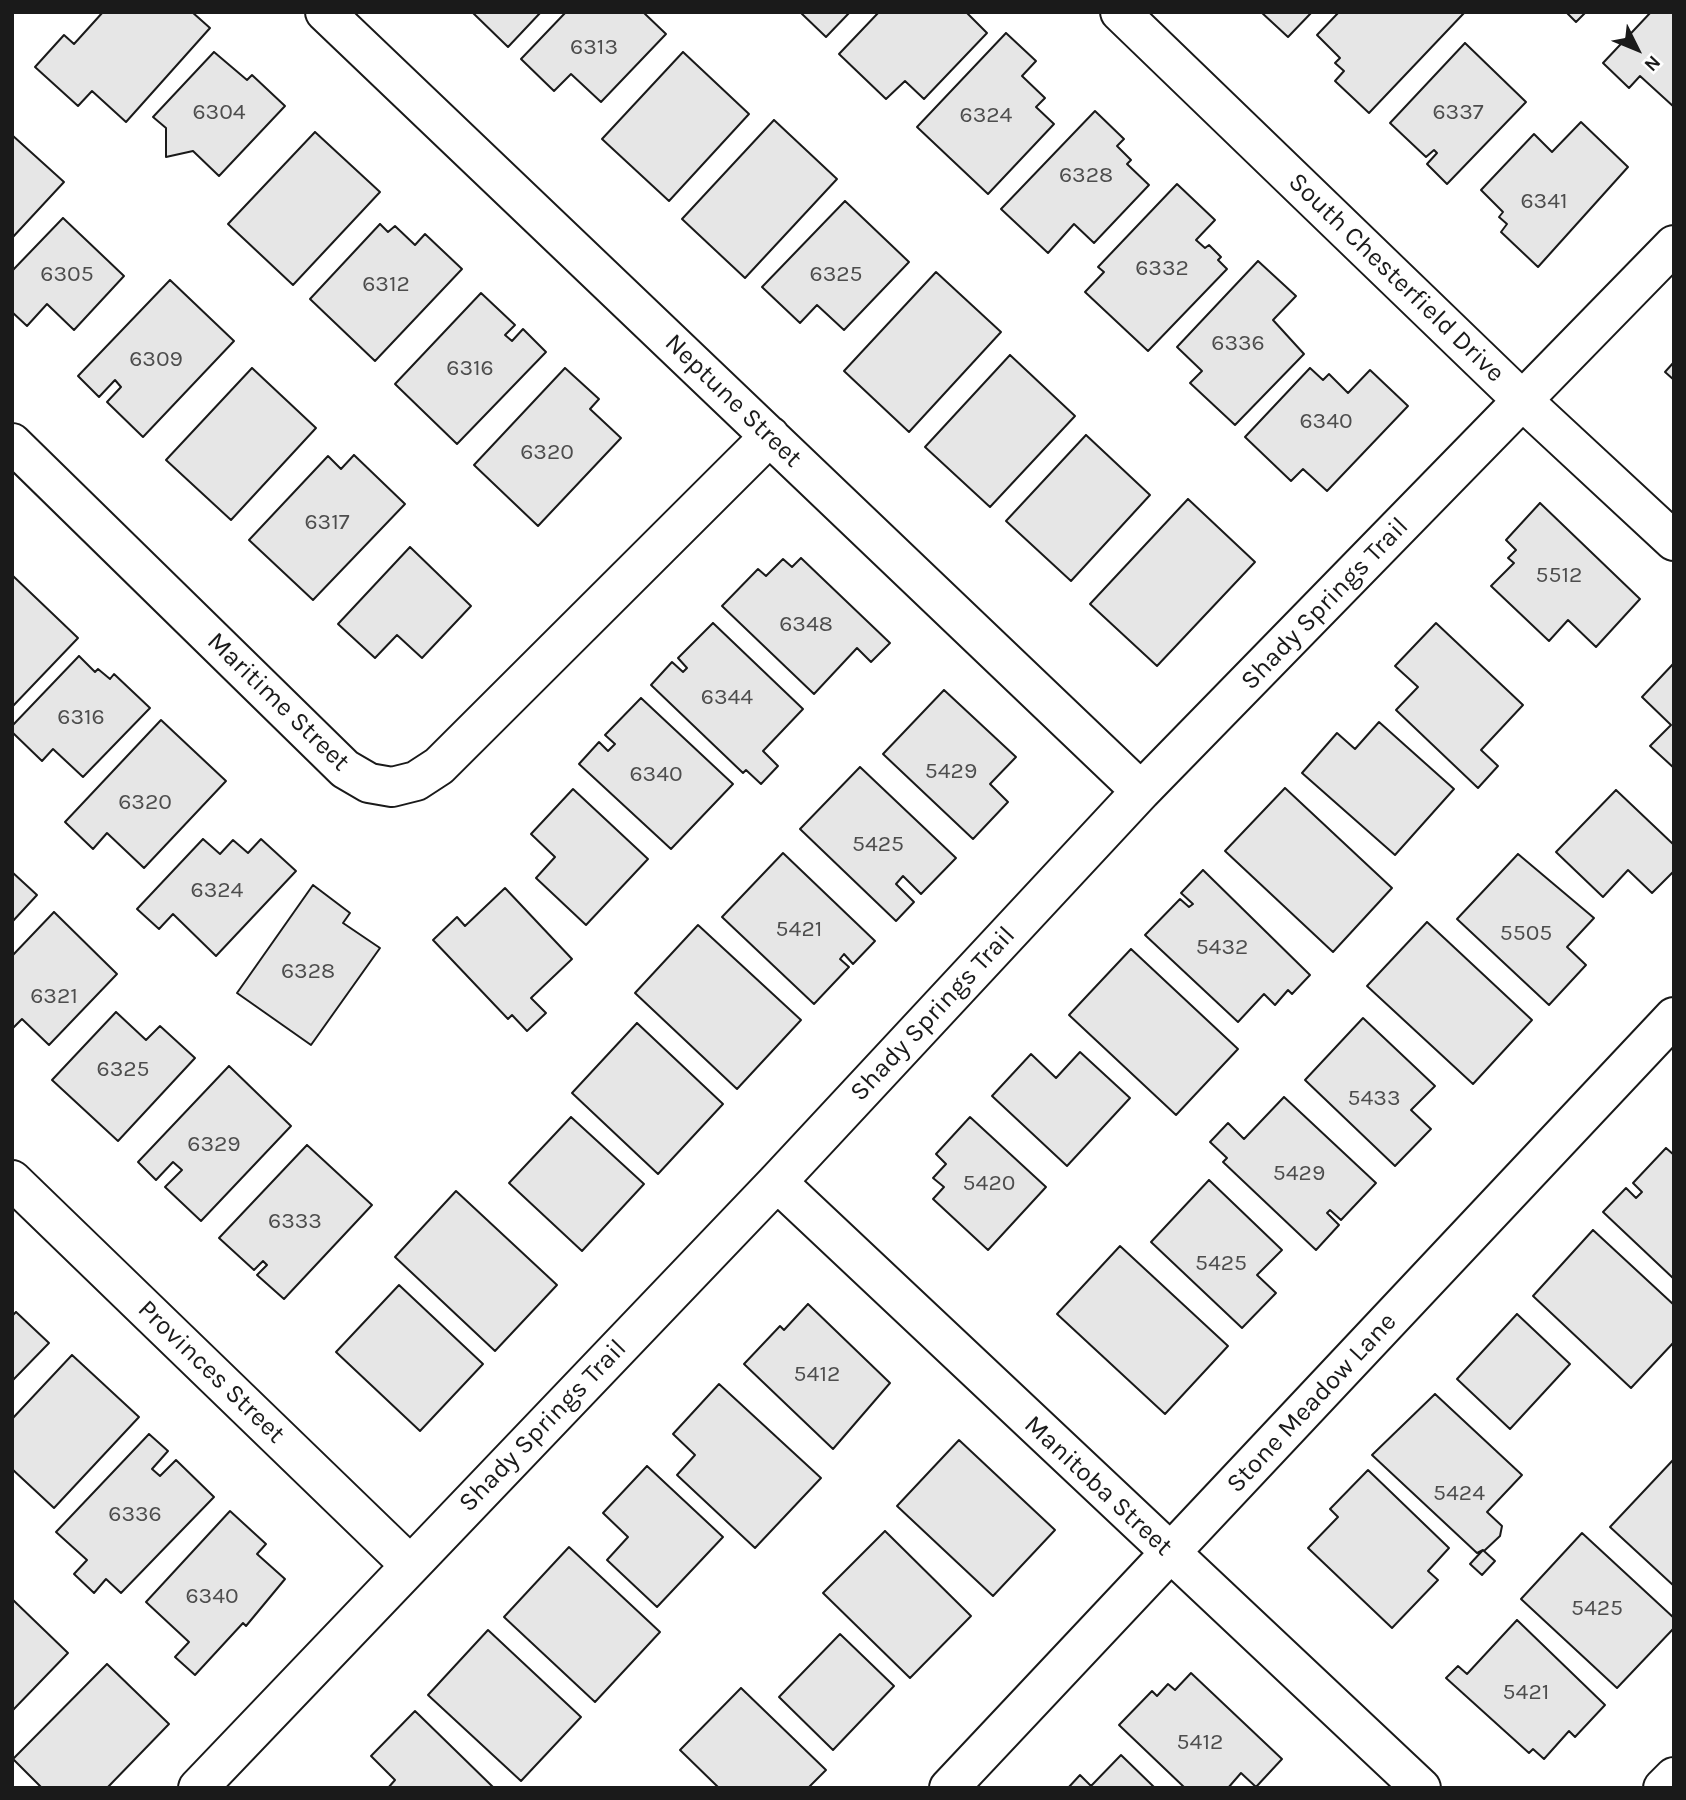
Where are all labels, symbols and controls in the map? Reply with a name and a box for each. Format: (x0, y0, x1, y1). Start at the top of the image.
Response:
north arrow (1602, 14, 1672, 84)
house number: 6313 (570, 33, 618, 61)
text: N (1640, 51, 1665, 76)
house number: 6304 (192, 98, 246, 126)
house number: 6337 (1432, 98, 1484, 126)
house number: 6324 (960, 101, 1012, 129)
house number: 6328 (1059, 161, 1113, 189)
street label: South Chesterfield Drive (1282, 167, 1510, 389)
house number: 6341 (1520, 187, 1568, 215)
house number: 6332 (1135, 254, 1189, 282)
house number: 6305 (40, 260, 94, 288)
house number: 6325 (809, 260, 863, 288)
house number: 6312 (362, 270, 410, 298)
street label: Neptune Street (658, 328, 808, 474)
house number: 6336 (1211, 329, 1265, 357)
house number: 6309 (129, 345, 183, 373)
house number: 6316 (446, 354, 494, 382)
house number: 6340 (1299, 407, 1353, 435)
house number: 6320 (520, 438, 574, 466)
house number: 6317 (304, 508, 350, 536)
street label: Shady Springs Trail (1235, 511, 1415, 697)
house number: 5512 (1536, 561, 1582, 589)
house number: 6348 (779, 610, 833, 638)
street label: Maritime Street (200, 626, 356, 778)
house number: 6344 (701, 683, 753, 711)
house number: 6316 (57, 703, 105, 731)
house number: 5429 (925, 757, 977, 785)
house number: 6340 (629, 760, 683, 788)
house number: 6320 (118, 788, 172, 816)
house number: 5425 (852, 830, 904, 858)
house number: 6324 (191, 876, 243, 904)
house number: 5421 (776, 915, 822, 943)
house number: 5505 (1500, 919, 1552, 947)
street label: Shady Springs Trail (844, 920, 1022, 1108)
house number: 5432 (1196, 933, 1248, 961)
house number: 6328 (281, 957, 335, 985)
house number: 6321 (30, 982, 78, 1010)
house number: 6325 (96, 1055, 150, 1083)
house number: 5433 (1348, 1084, 1400, 1112)
house number: 6329 (187, 1130, 241, 1158)
house number: 5429 (1273, 1159, 1325, 1187)
house number: 5420 (963, 1169, 1015, 1197)
house number: 6333 (268, 1207, 322, 1235)
house number: 5425 (1195, 1249, 1247, 1277)
street label: Provinces Street (131, 1294, 291, 1450)
street label: Stone Meadow Lane (1221, 1307, 1403, 1499)
street label: Shady Springs Trail (453, 1333, 633, 1519)
house number: 5412 (794, 1360, 840, 1388)
street label: Manitoba Street (1018, 1409, 1178, 1563)
house number: 5424 (1433, 1479, 1485, 1507)
house number: 6336 (108, 1500, 162, 1528)
house number: 6340 (185, 1582, 239, 1610)
house number: 5425 (1571, 1594, 1623, 1622)
house number: 5421 (1503, 1678, 1549, 1706)
house number: 5412 (1177, 1728, 1223, 1756)

